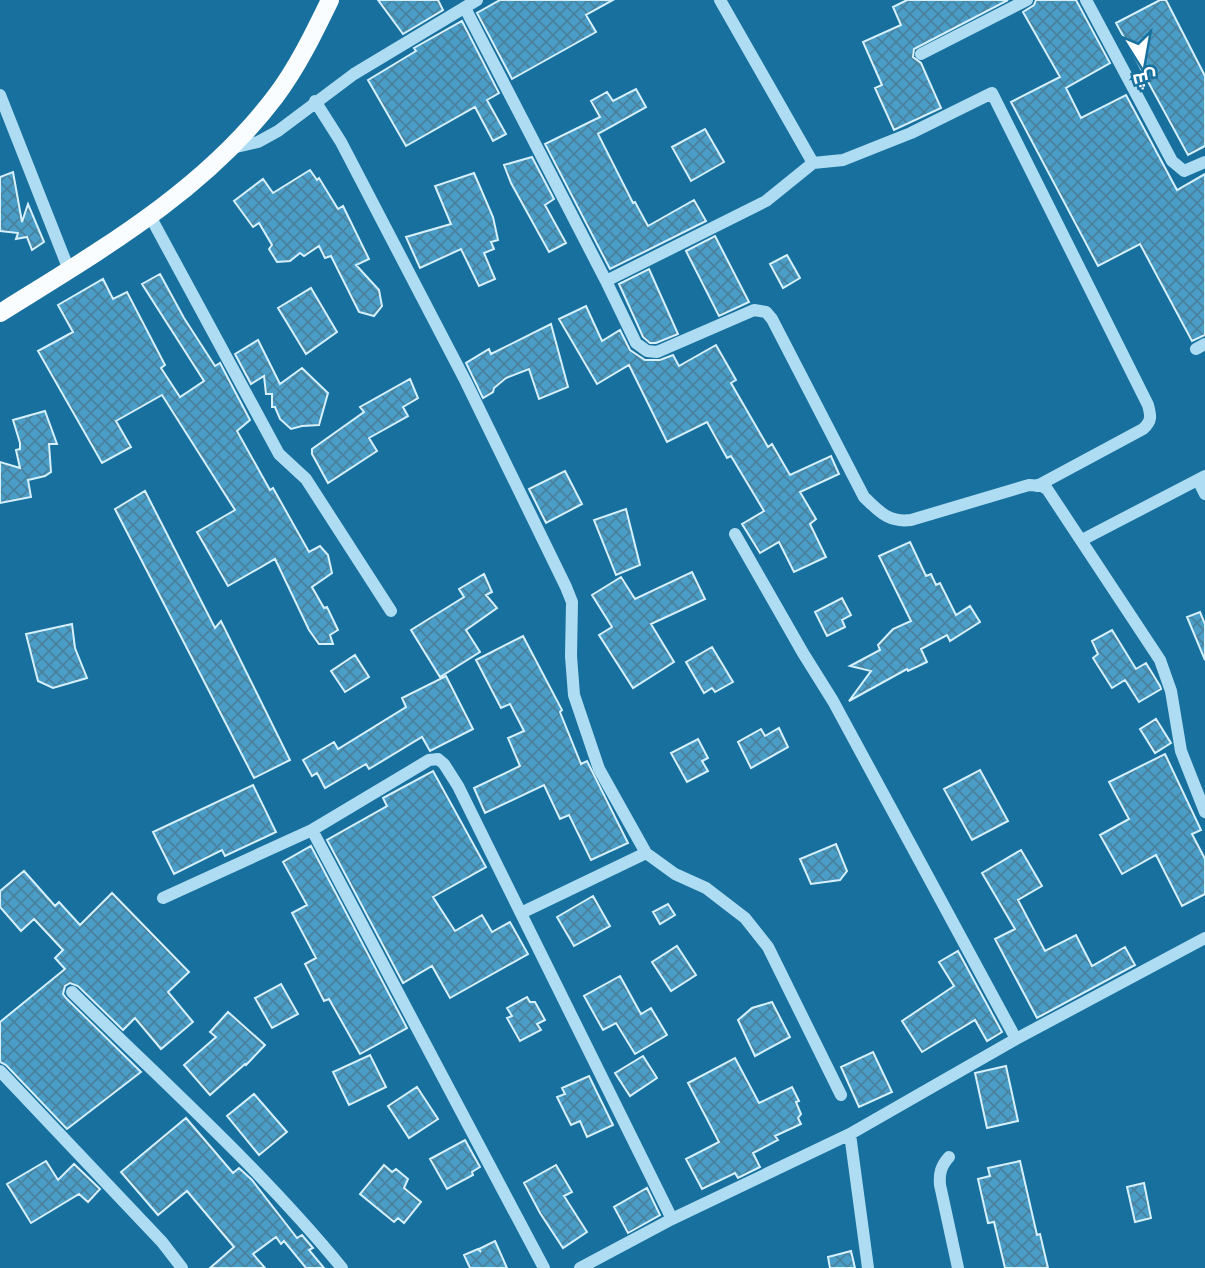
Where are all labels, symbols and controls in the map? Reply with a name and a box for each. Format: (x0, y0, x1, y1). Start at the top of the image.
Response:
north arrow (1107, 28, 1177, 98)
text: ش (1131, 66, 1159, 93)

